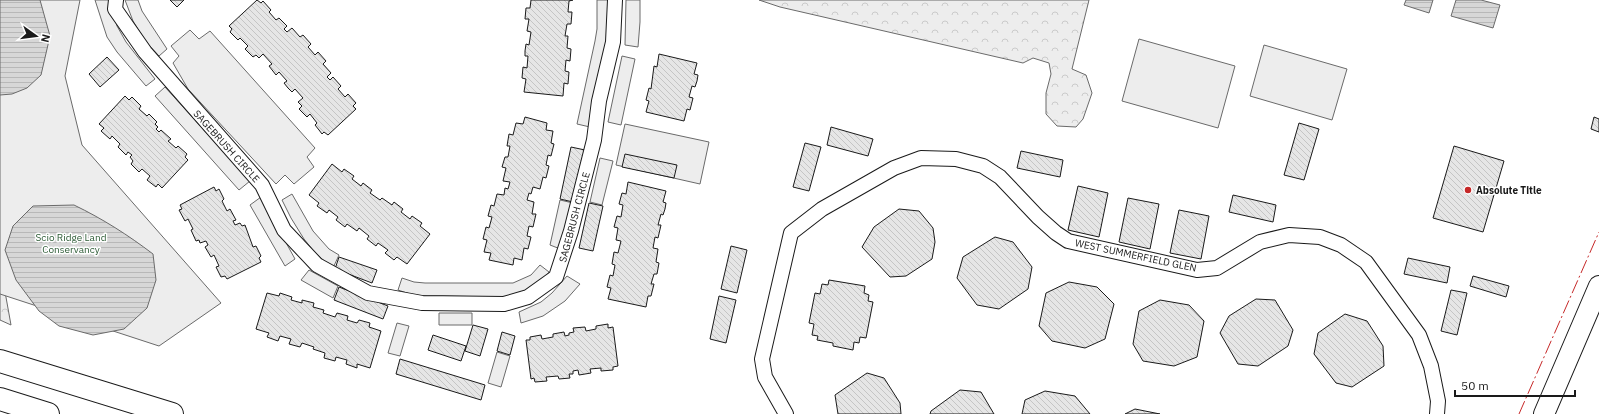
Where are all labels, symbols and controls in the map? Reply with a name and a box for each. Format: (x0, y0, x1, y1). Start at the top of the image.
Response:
north arrow (16, 16, 56, 56)
text: N (38, 33, 53, 44)
street label: SAGEBRUSH CIRCLE (191, 107, 263, 185)
street label: SAGEBRUSH CIRCLE (556, 170, 593, 264)
place label: Absolute Title (1476, 184, 1542, 197)
marker: Absolute Title (1463, 185, 1473, 195)
park label: Scio Ridge Land Conservancy (36, 231, 106, 256)
street label: WEST SUMMERFIELD GLEN (1074, 236, 1198, 275)
scale bar (1455, 372, 1575, 398)
text: 50 m (1461, 378, 1489, 393)

